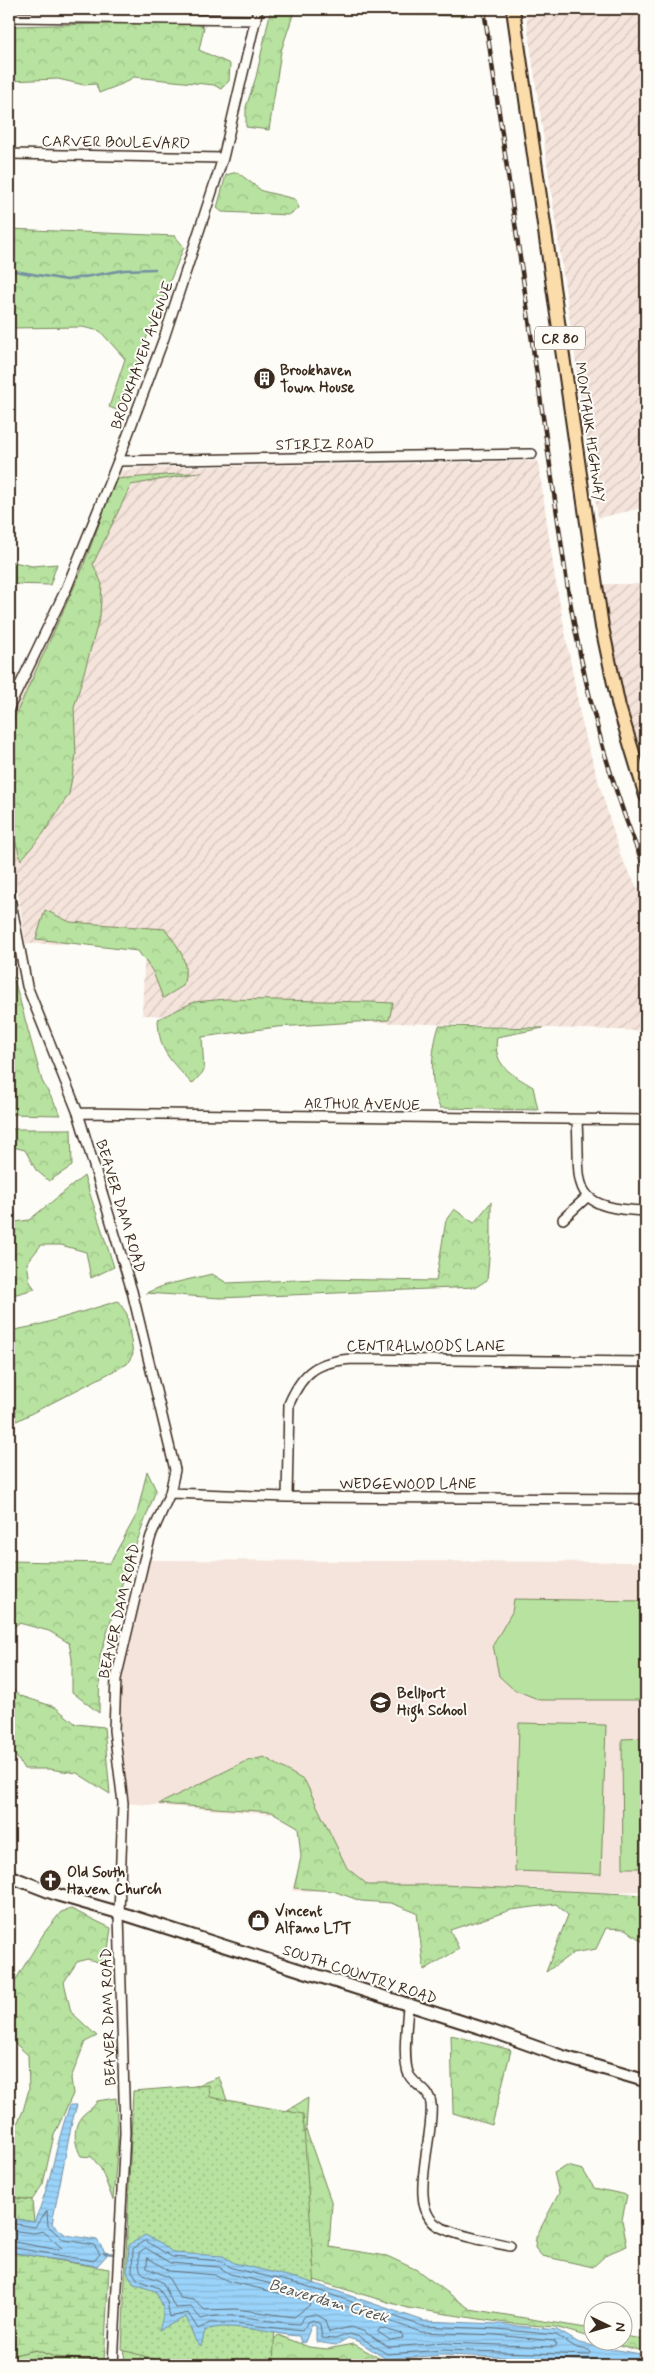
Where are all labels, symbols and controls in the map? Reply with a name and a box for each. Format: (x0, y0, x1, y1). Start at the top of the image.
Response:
street label: CARVER BOULEVARD (41, 132, 191, 154)
street label: BROOKHAVEN AVENUE (107, 278, 179, 432)
road number: CR 80 (535, 326, 585, 349)
place label: Brookhaven Town House (280, 361, 355, 398)
street label: MONTAUK HIGHWAY (569, 361, 609, 504)
building icon: Brookhaven Town House (252, 367, 276, 391)
street label: STIRIZ ROAD (275, 434, 375, 456)
street label: ARTHUR AVENUE (304, 1094, 420, 1116)
street label: BEAVER DAM ROAD (90, 1137, 150, 1275)
street label: CENTRALWOODS LANE (346, 1337, 506, 1357)
street label: WEDGEWOOD LANE (339, 1475, 477, 1495)
street label: BEAVER DAM ROAD (95, 1542, 145, 1681)
place label: Bellport High School (397, 1684, 467, 1723)
school or university icon: Bellport High School (369, 1690, 393, 1714)
place label: Old South Haven Church (67, 1863, 162, 1900)
church icon: Old South Haven Church (39, 1869, 63, 1893)
place label: Vincent Alfano LTT (275, 1902, 352, 1939)
shop icon: Vincent Alfano LTT (247, 1908, 271, 1932)
street label: SOUTH COUNTRY ROAD (280, 1941, 439, 2009)
street label: BEAVER DAM ROAD (97, 1948, 121, 2086)
water label: Beaverdam Creek (266, 2274, 392, 2329)
north arrow (582, 2302, 632, 2352)
text: N (611, 2322, 629, 2332)

